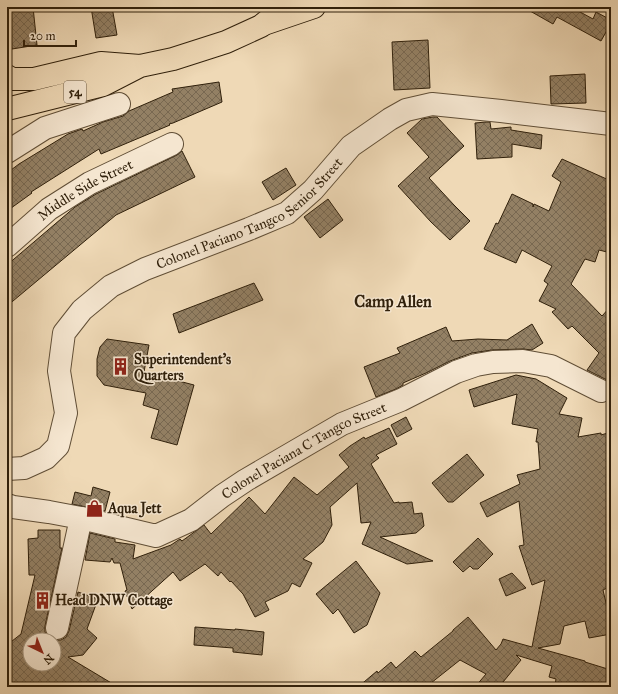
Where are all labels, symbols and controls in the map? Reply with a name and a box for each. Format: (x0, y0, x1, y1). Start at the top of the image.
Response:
scale bar (24, 22, 76, 48)
text: 20 m (30, 29, 56, 43)
road number: 54 (64, 81, 86, 103)
street label: Colonel Paciano Tangco Senior Street (154, 154, 346, 272)
street label: Middle Side Street (34, 155, 135, 224)
district label: Camp Allen (354, 292, 432, 312)
place label: Superintendent's Quarters (134, 351, 231, 385)
building icon: Superintendent's Quarters (111, 357, 131, 377)
street label: Colonel Paciana C Tangco Street (218, 398, 389, 503)
shop icon: Aqua Jett (85, 498, 105, 518)
place label: Aqua Jett (107, 500, 162, 518)
building icon: Head DNW Cottage (32, 590, 52, 610)
place label: Head DNW Cottage (55, 592, 173, 610)
north arrow (22, 632, 62, 672)
text: N (40, 651, 56, 667)

